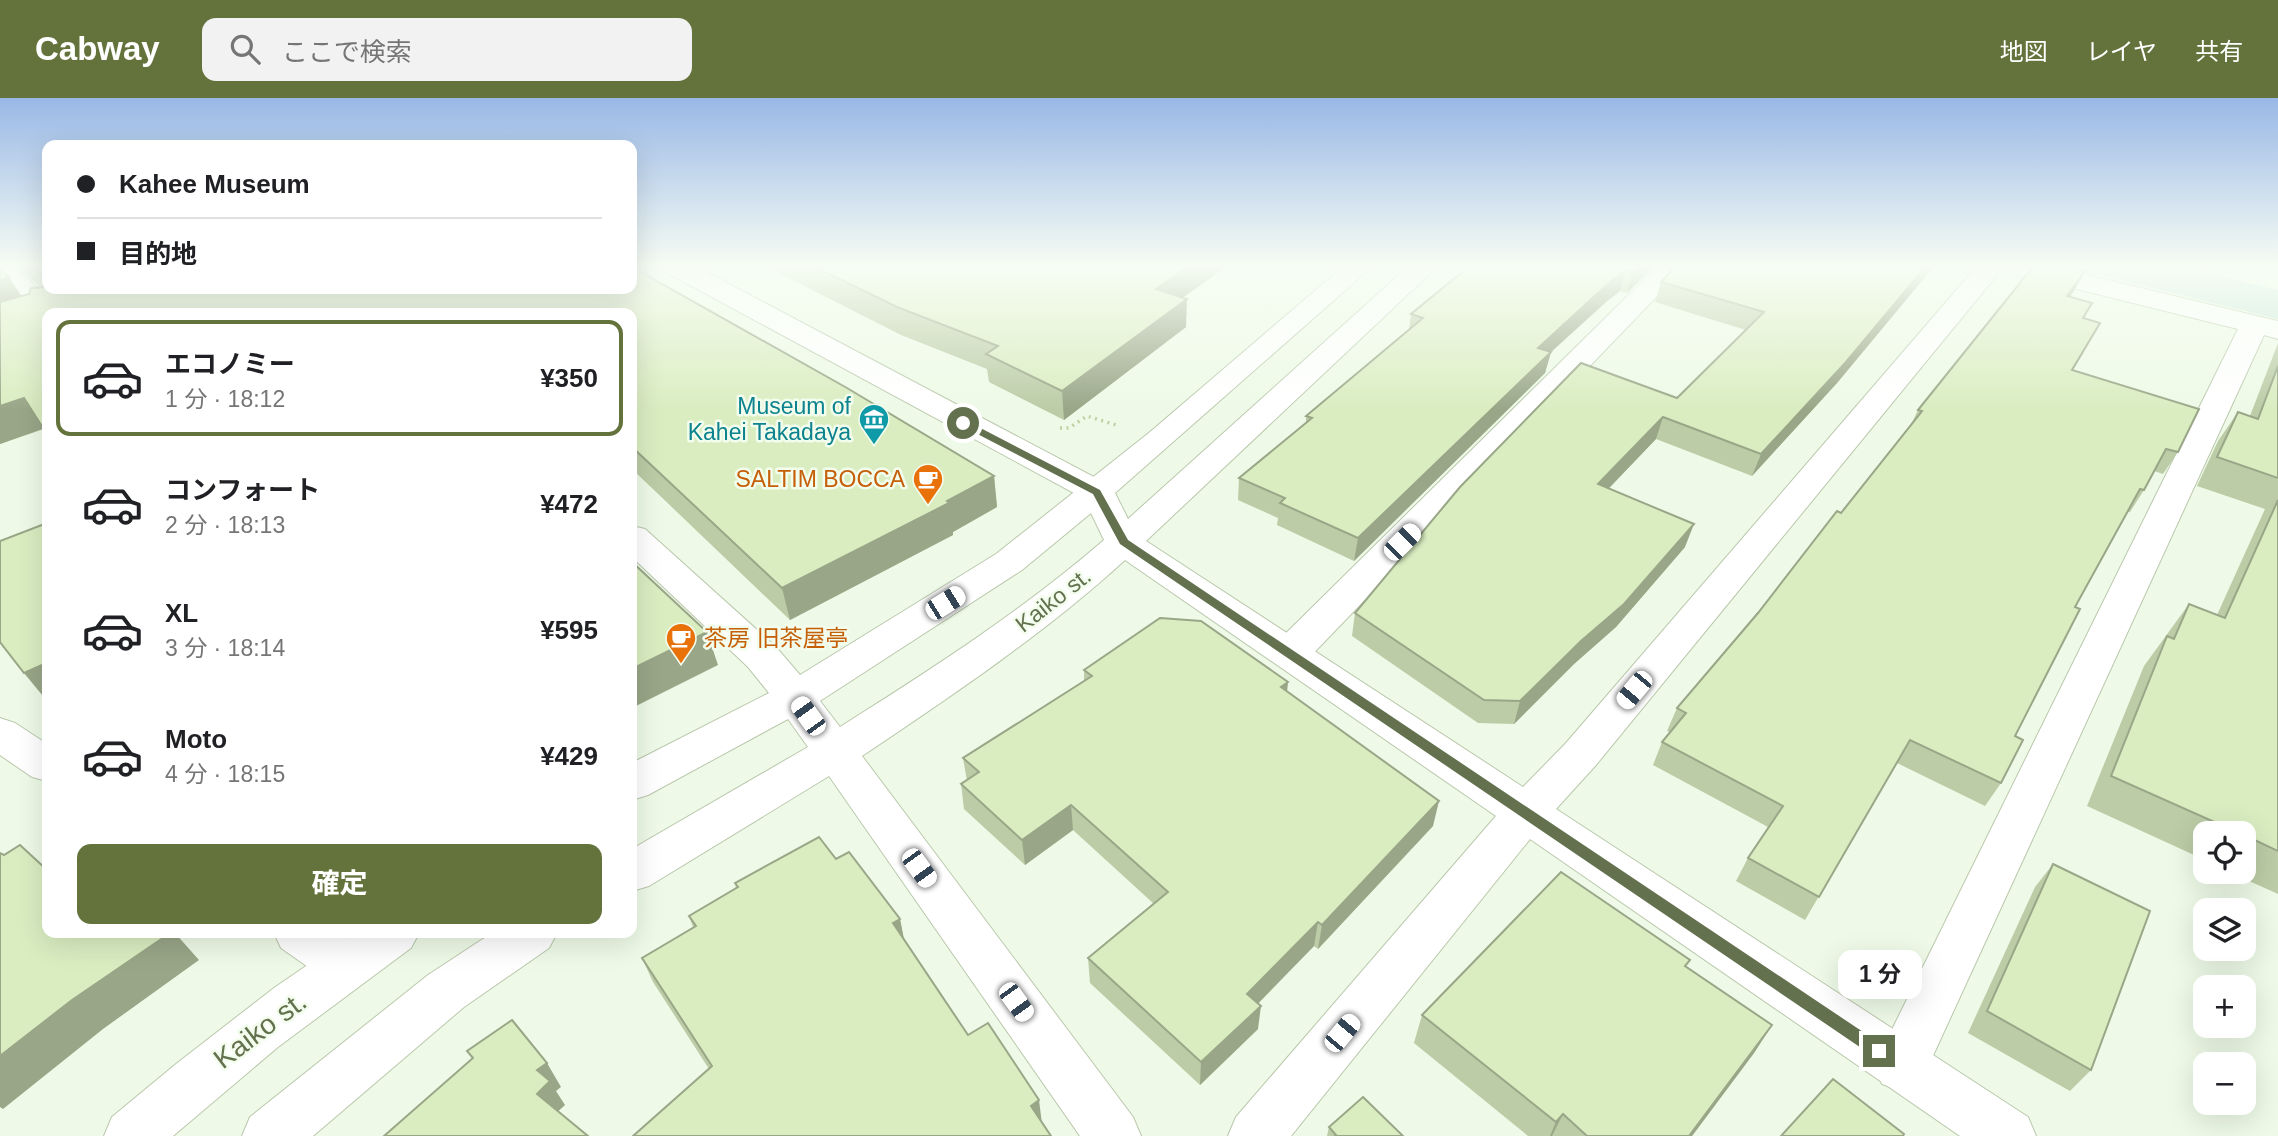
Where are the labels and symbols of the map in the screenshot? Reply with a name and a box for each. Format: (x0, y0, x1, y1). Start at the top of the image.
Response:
place label: Museum of Kahei Takadaya (688, 393, 852, 445)
museum icon: Museum of Kahei Takadaya (857, 402, 891, 446)
route start (947, 407, 979, 439)
cafe icon: SALTIM BOCCA (911, 462, 945, 506)
place label: SALTIM BOCCA (735, 466, 906, 492)
car (1380, 520, 1425, 564)
street label: Kaiko st. (1010, 563, 1096, 637)
car (922, 583, 969, 623)
cafe icon: 茶房 旧茶屋亭 (664, 621, 698, 665)
place label: 茶房 旧茶屋亭 (704, 625, 848, 651)
car (1613, 667, 1656, 713)
car (788, 693, 829, 739)
car (899, 845, 940, 891)
callout: 1 分 (1837, 950, 1921, 998)
car (996, 979, 1037, 1025)
street label: Kaiko st. (208, 985, 312, 1075)
car (1321, 1010, 1364, 1056)
route end (1863, 1035, 1895, 1067)

